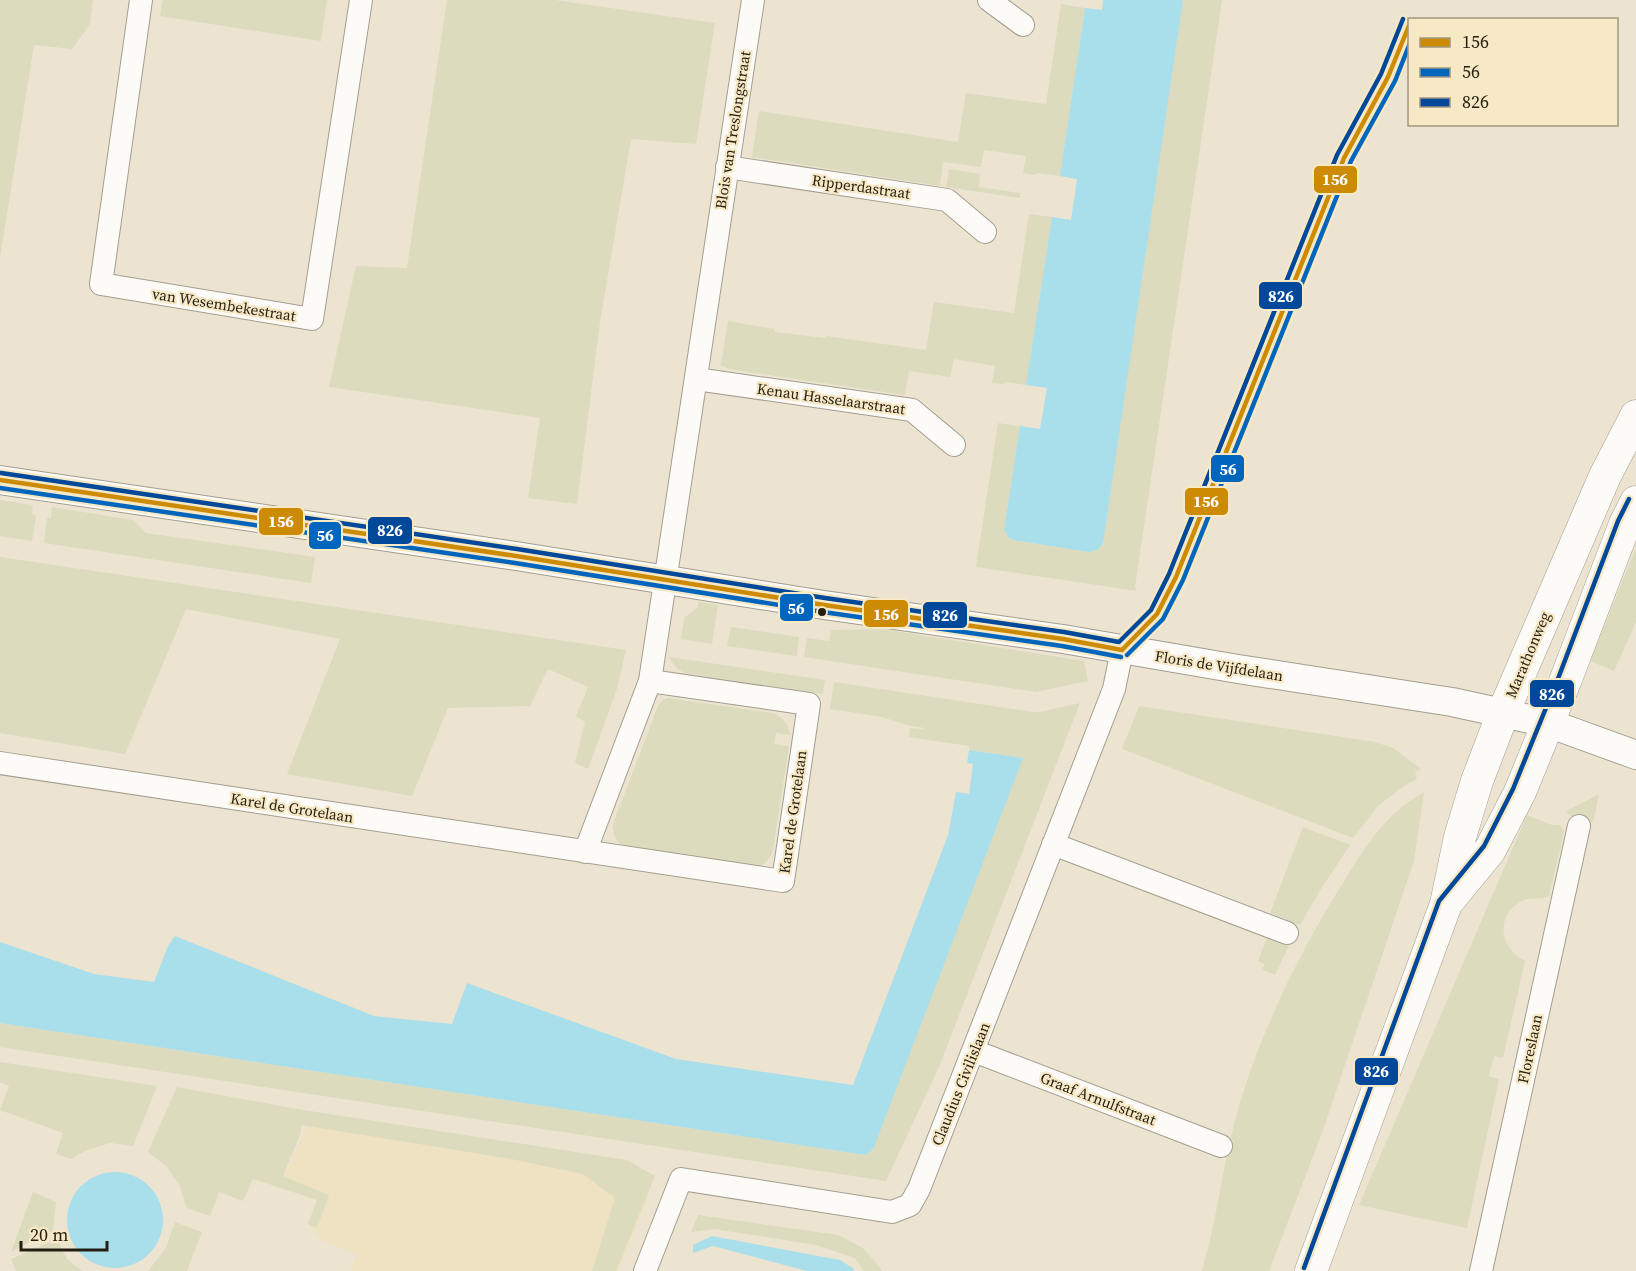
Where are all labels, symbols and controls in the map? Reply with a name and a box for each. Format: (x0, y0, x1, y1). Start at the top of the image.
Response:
legend (1408, 18, 1618, 126)
text: 156 (1462, 29, 1489, 54)
street label: Blois van Treslongstraat (710, 49, 755, 210)
text: 56 (1462, 59, 1480, 84)
text: 826 (1462, 89, 1489, 114)
line badge: 156 (1313, 165, 1358, 194)
text: 156 (1322, 168, 1348, 190)
street label: Ripperdastraat (811, 169, 912, 204)
line badge: 826 (1258, 281, 1303, 310)
street label: van Wesembekestraat (151, 283, 298, 326)
text: 826 (1268, 285, 1294, 307)
street label: Kenau Hasselaarstraat (756, 378, 907, 419)
line badge: 56 (1210, 454, 1245, 483)
text: 56 (1219, 458, 1237, 480)
line badge: 156 (1184, 487, 1229, 516)
text: 156 (1193, 490, 1219, 512)
line badge: 156 (258, 507, 304, 536)
text: 156 (268, 510, 294, 532)
line badge: 826 (367, 516, 413, 545)
text: 826 (377, 519, 403, 541)
line badge: 56 (308, 521, 342, 550)
text: 56 (316, 524, 334, 546)
line badge: 56 (779, 593, 814, 622)
text: 56 (787, 597, 805, 619)
line badge: 156 (863, 599, 909, 628)
line badge: 826 (922, 601, 968, 629)
text: 156 (873, 603, 899, 625)
text: 826 (932, 604, 958, 626)
unlabelled marker (816, 606, 828, 618)
street label: Marathonweg (1500, 608, 1555, 701)
street label: Floris de Vijfdelaan (1154, 645, 1285, 686)
line badge: 826 (1529, 679, 1575, 708)
text: 826 (1539, 683, 1565, 705)
street label: Karel de Grotelaan (773, 749, 812, 875)
street label: Karel de Grotelaan (229, 787, 355, 828)
street label: Floreslaan (1512, 1012, 1547, 1085)
street label: Claudius Civilislaan (926, 1019, 995, 1149)
line badge: 826 (1354, 1057, 1399, 1086)
text: 826 (1363, 1060, 1389, 1082)
street label: Graaf Arnulfstraat (1037, 1067, 1159, 1130)
scale bar (21, 1214, 106, 1252)
text: 20 m (30, 1222, 68, 1247)

